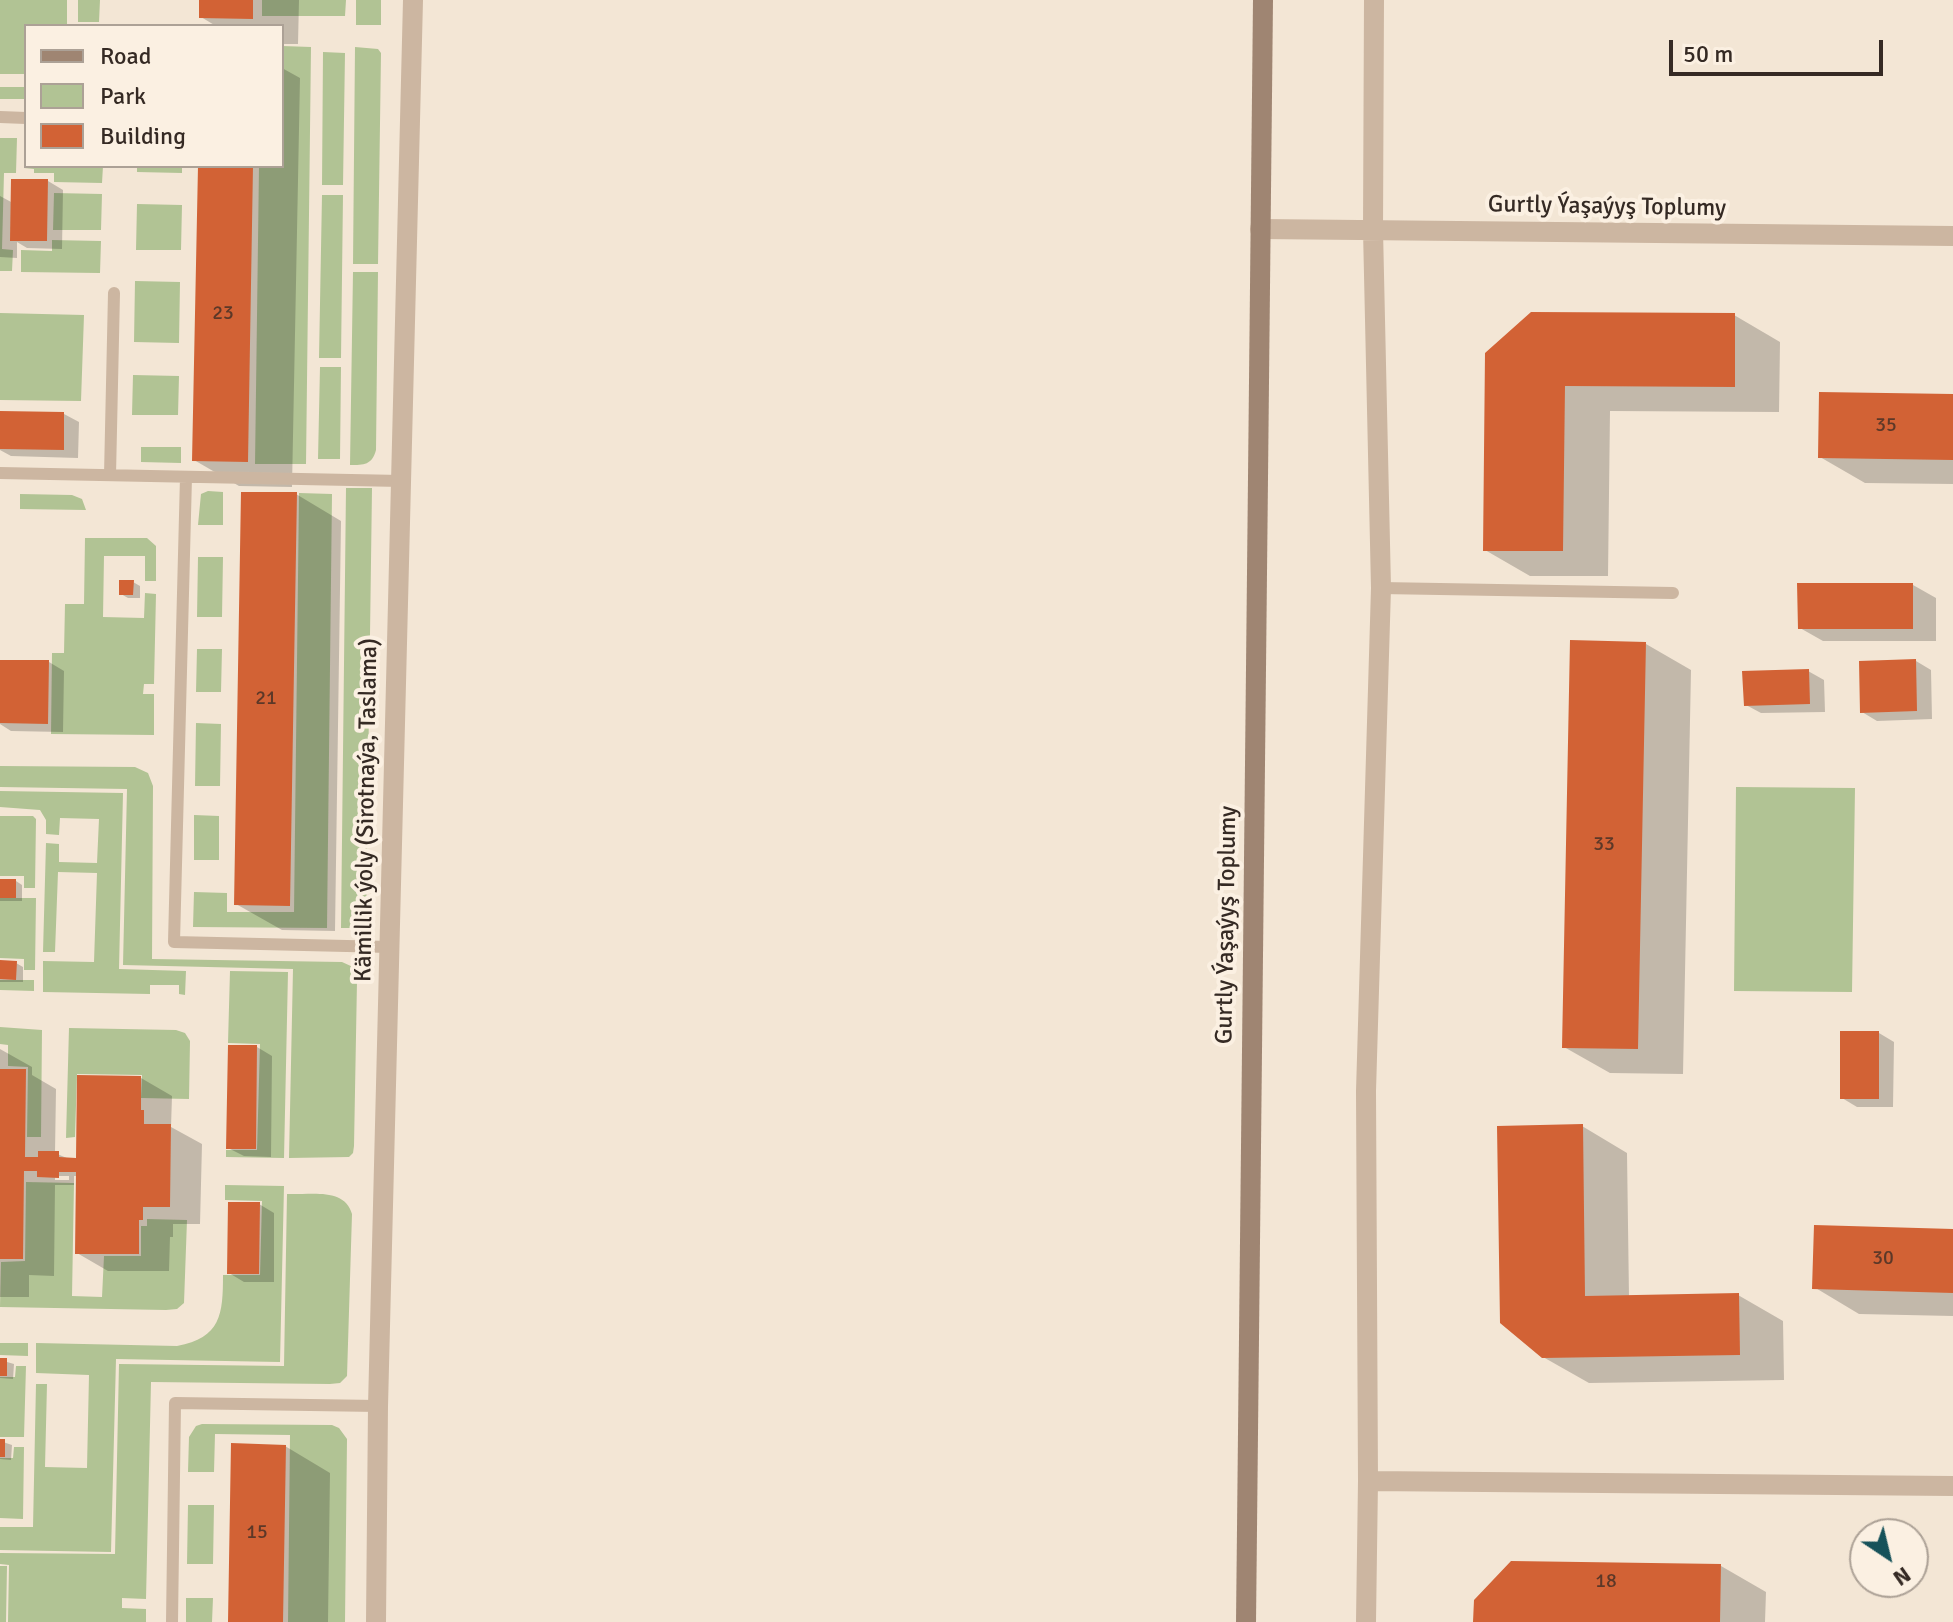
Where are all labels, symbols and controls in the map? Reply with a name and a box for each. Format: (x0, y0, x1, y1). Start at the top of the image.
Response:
legend (24, 24, 284, 168)
scale bar (1673, 24, 1887, 74)
text: 50 m (1683, 39, 1733, 69)
text: Road (100, 41, 151, 71)
text: Park (100, 81, 146, 111)
text: Building (100, 121, 186, 151)
street label: Gurtly Ýaşaýyş Toplumy (1488, 191, 1726, 223)
house number: 23 (212, 302, 234, 326)
house number: 35 (1875, 414, 1897, 438)
street label: Kämillik ýoly (Sirotnaýa, Taslama) (350, 638, 384, 982)
house number: 21 (255, 687, 277, 711)
street label: Gurtly Ýaşaýyş Toplumy (1211, 806, 1243, 1044)
house number: 33 (1593, 833, 1615, 857)
house number: 30 (1872, 1247, 1894, 1271)
north arrow (1849, 1518, 1929, 1598)
house number: 15 (246, 1521, 268, 1545)
text: N (1888, 1561, 1916, 1592)
house number: 18 (1595, 1570, 1617, 1594)

